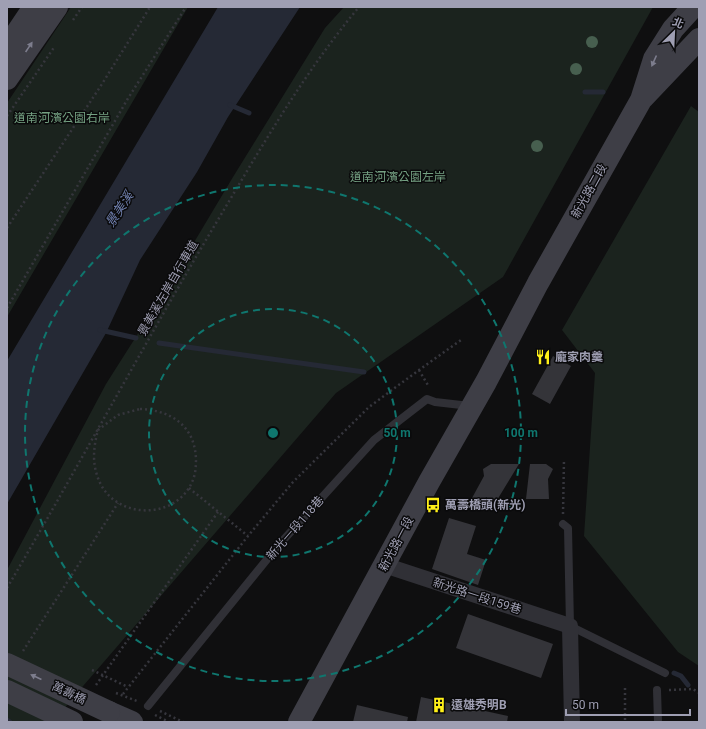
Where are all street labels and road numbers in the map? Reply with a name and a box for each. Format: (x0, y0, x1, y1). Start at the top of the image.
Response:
street label: 新光路二段 (568, 161, 610, 221)
street label: 景美溪左岸自行車道 (135, 238, 201, 338)
street label: 新光一段118巷 (263, 493, 327, 563)
street label: 新光路一段 (376, 514, 416, 574)
street label: 新光路一段159巷 (431, 575, 523, 617)
street label: 萬壽橋 (50, 679, 88, 707)

